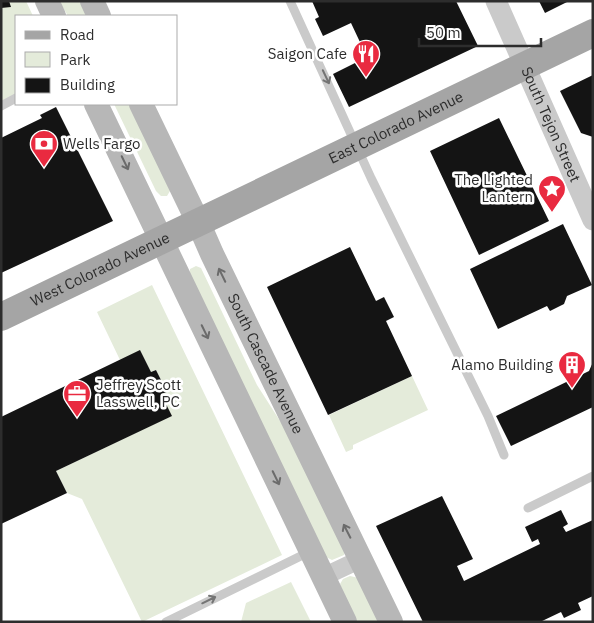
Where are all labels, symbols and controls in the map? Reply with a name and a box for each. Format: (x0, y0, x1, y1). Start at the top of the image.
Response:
legend (15, 15, 178, 105)
scale bar (419, 15, 542, 47)
text: 50 m (426, 23, 461, 42)
text: Road (60, 25, 95, 44)
restaurant icon: Saigon Cafe (351, 39, 381, 78)
place label: Saigon Cafe (268, 44, 347, 63)
text: Park (60, 50, 90, 69)
street label: South Tejon Street (517, 64, 585, 185)
one-way arrow (321, 69, 331, 84)
text: Building (60, 75, 115, 94)
street label: East Colorado Avenue (325, 87, 466, 168)
bank icon: Wells Fargo (29, 129, 59, 168)
place label: Wells Fargo (63, 134, 141, 153)
one-way arrow (120, 156, 130, 171)
place label: The Lighted Lantern (454, 170, 533, 206)
place icon: The Lighted Lantern (537, 174, 567, 213)
street label: West Colorado Avenue (27, 228, 173, 310)
one-way arrow (216, 268, 226, 283)
street label: South Cascade Avenue (224, 290, 308, 437)
one-way arrow (201, 324, 211, 339)
building icon: Alamo Building (557, 350, 587, 389)
place label: Alamo Building (451, 355, 553, 374)
place label: Jeffrey Scott Lasswell, PC (96, 375, 181, 411)
office icon: Jeffrey Scott Lasswell, PC (62, 379, 92, 418)
one-way arrow (272, 470, 281, 485)
one-way arrow (342, 523, 352, 538)
one-way arrow (202, 595, 217, 605)

